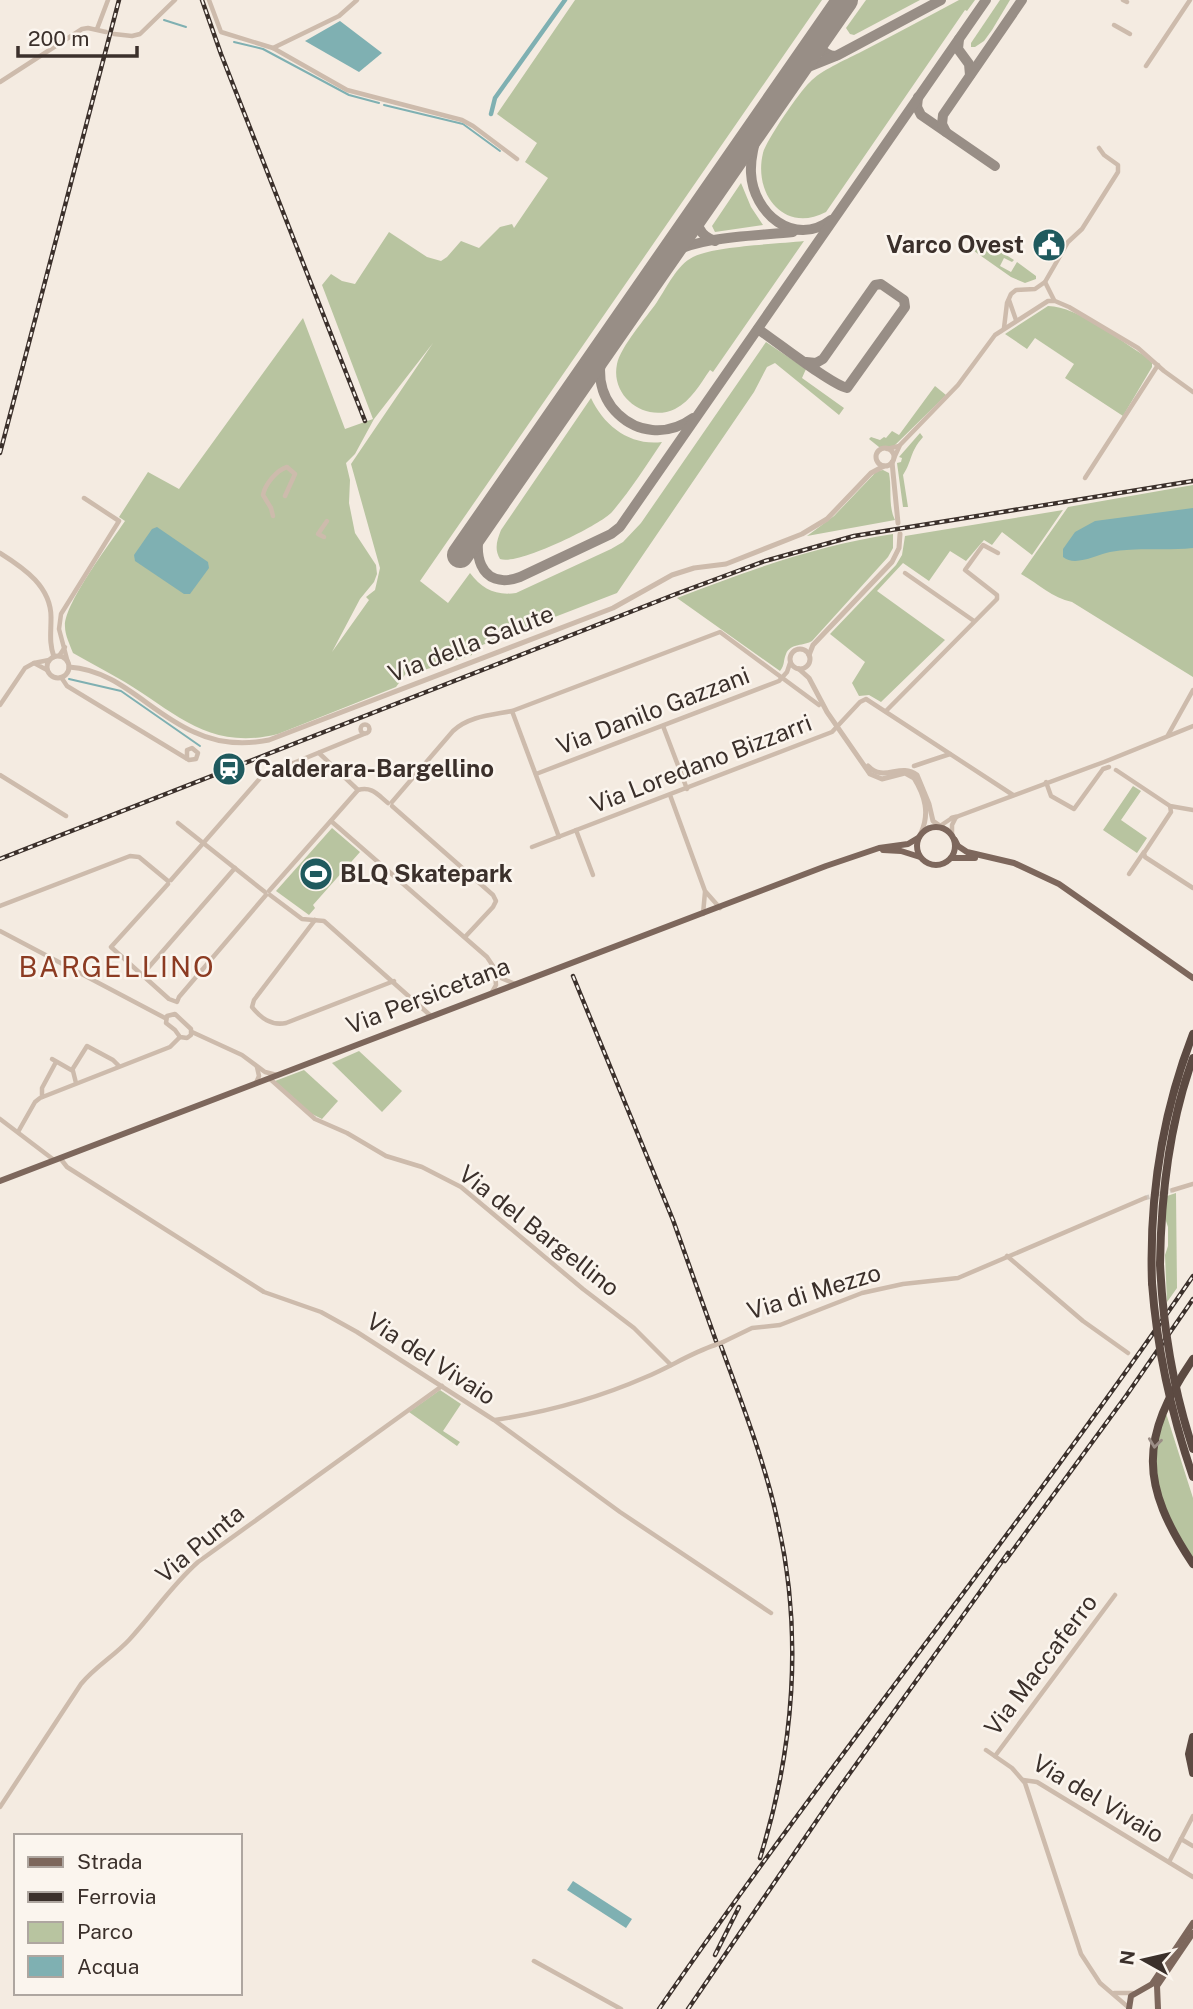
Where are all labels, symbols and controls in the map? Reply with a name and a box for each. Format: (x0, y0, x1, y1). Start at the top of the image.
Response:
scale bar (18, 14, 136, 58)
text: 200 m (28, 26, 89, 51)
public building icon: Varco Ovest (1030, 226, 1068, 264)
place label: Varco Ovest (886, 230, 1024, 258)
street label: Via della Salute (384, 599, 557, 687)
street label: Via Danilo Gazzani (552, 660, 753, 760)
street label: Via Loredano Bizzarri (586, 708, 815, 818)
station icon: Calderara-Bargellino (210, 750, 248, 788)
place label: Calderara-Bargellino (254, 754, 494, 782)
sports icon: BLQ Skatepark (297, 855, 335, 893)
place label: BLQ Skatepark (340, 859, 513, 887)
district label: BARGELLINO (18, 950, 216, 983)
street label: Via Persicetana (342, 951, 513, 1039)
street label: Via del Bargellino (454, 1159, 625, 1302)
street label: Via di Mezzo (743, 1257, 884, 1325)
street label: Via del Vivaio (362, 1306, 501, 1410)
one-way arrow (1148, 1437, 1163, 1448)
street label: Via Punta (150, 1498, 249, 1588)
street label: Via Maccaferro (978, 1588, 1102, 1740)
street label: Via del Vivaio (1028, 1748, 1169, 1848)
legend (14, 1834, 242, 1995)
text: Strada (77, 1849, 142, 1874)
text: Ferrovia (77, 1884, 156, 1909)
text: Parco (77, 1919, 133, 1944)
north arrow (1109, 1925, 1179, 1995)
text: N (1115, 1949, 1139, 1967)
text: Acqua (77, 1954, 139, 1979)

